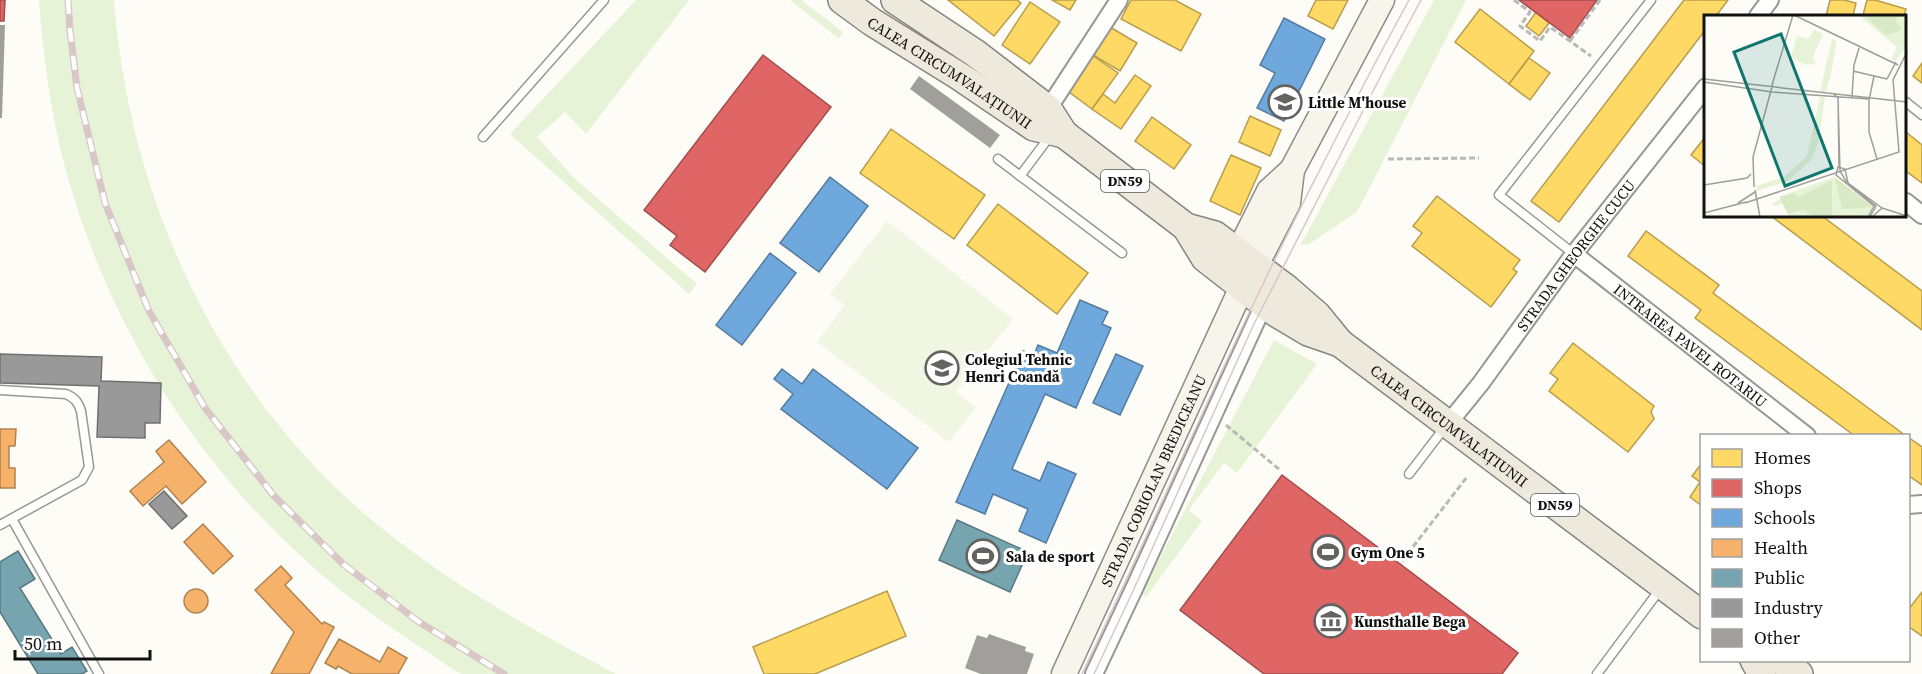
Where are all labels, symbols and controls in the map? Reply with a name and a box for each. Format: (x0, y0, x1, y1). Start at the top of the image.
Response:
street label: CALEA CIRCUMVALAȚIUNII (864, 11, 1036, 133)
inset map (1704, 15, 1907, 218)
school or university icon: Little M'house (1267, 84, 1303, 120)
place label: Little M'house (1308, 92, 1407, 113)
road number: DN59 (1101, 170, 1149, 192)
street label: STRADA GHEORGHE CUCU (1511, 175, 1640, 335)
street label: INTRAREA PAVEL ROTARIU (1610, 279, 1772, 412)
place label: Colegiul Tehnic Henri Coandă (965, 349, 1073, 387)
school or university icon: Colegiul Tehnic Henri Coandă (924, 350, 960, 386)
street label: CALEA CIRCUMVALAȚIUNII (1366, 359, 1533, 491)
street label: STRADA CORIOLAN BREDICEANU (1095, 371, 1211, 590)
legend (1700, 434, 1910, 662)
text: Homes (1754, 445, 1811, 470)
text: Shops (1754, 475, 1802, 500)
road number: DN59 (1531, 494, 1579, 516)
text: Schools (1754, 505, 1816, 530)
sports icon: Gym One 5 (1310, 534, 1346, 570)
text: Health (1754, 535, 1808, 560)
sports icon: Sala de sport (965, 538, 1001, 574)
place label: Gym One 5 (1351, 542, 1425, 563)
place label: Sala de sport (1006, 546, 1095, 567)
text: Public (1754, 565, 1805, 590)
text: Industry (1754, 595, 1824, 620)
museum icon: Kunsthalle Bega (1313, 603, 1349, 639)
place label: Kunsthalle Bega (1354, 611, 1467, 632)
scale bar (15, 623, 150, 661)
text: Other (1754, 625, 1801, 650)
text: 50 m (24, 631, 62, 656)

